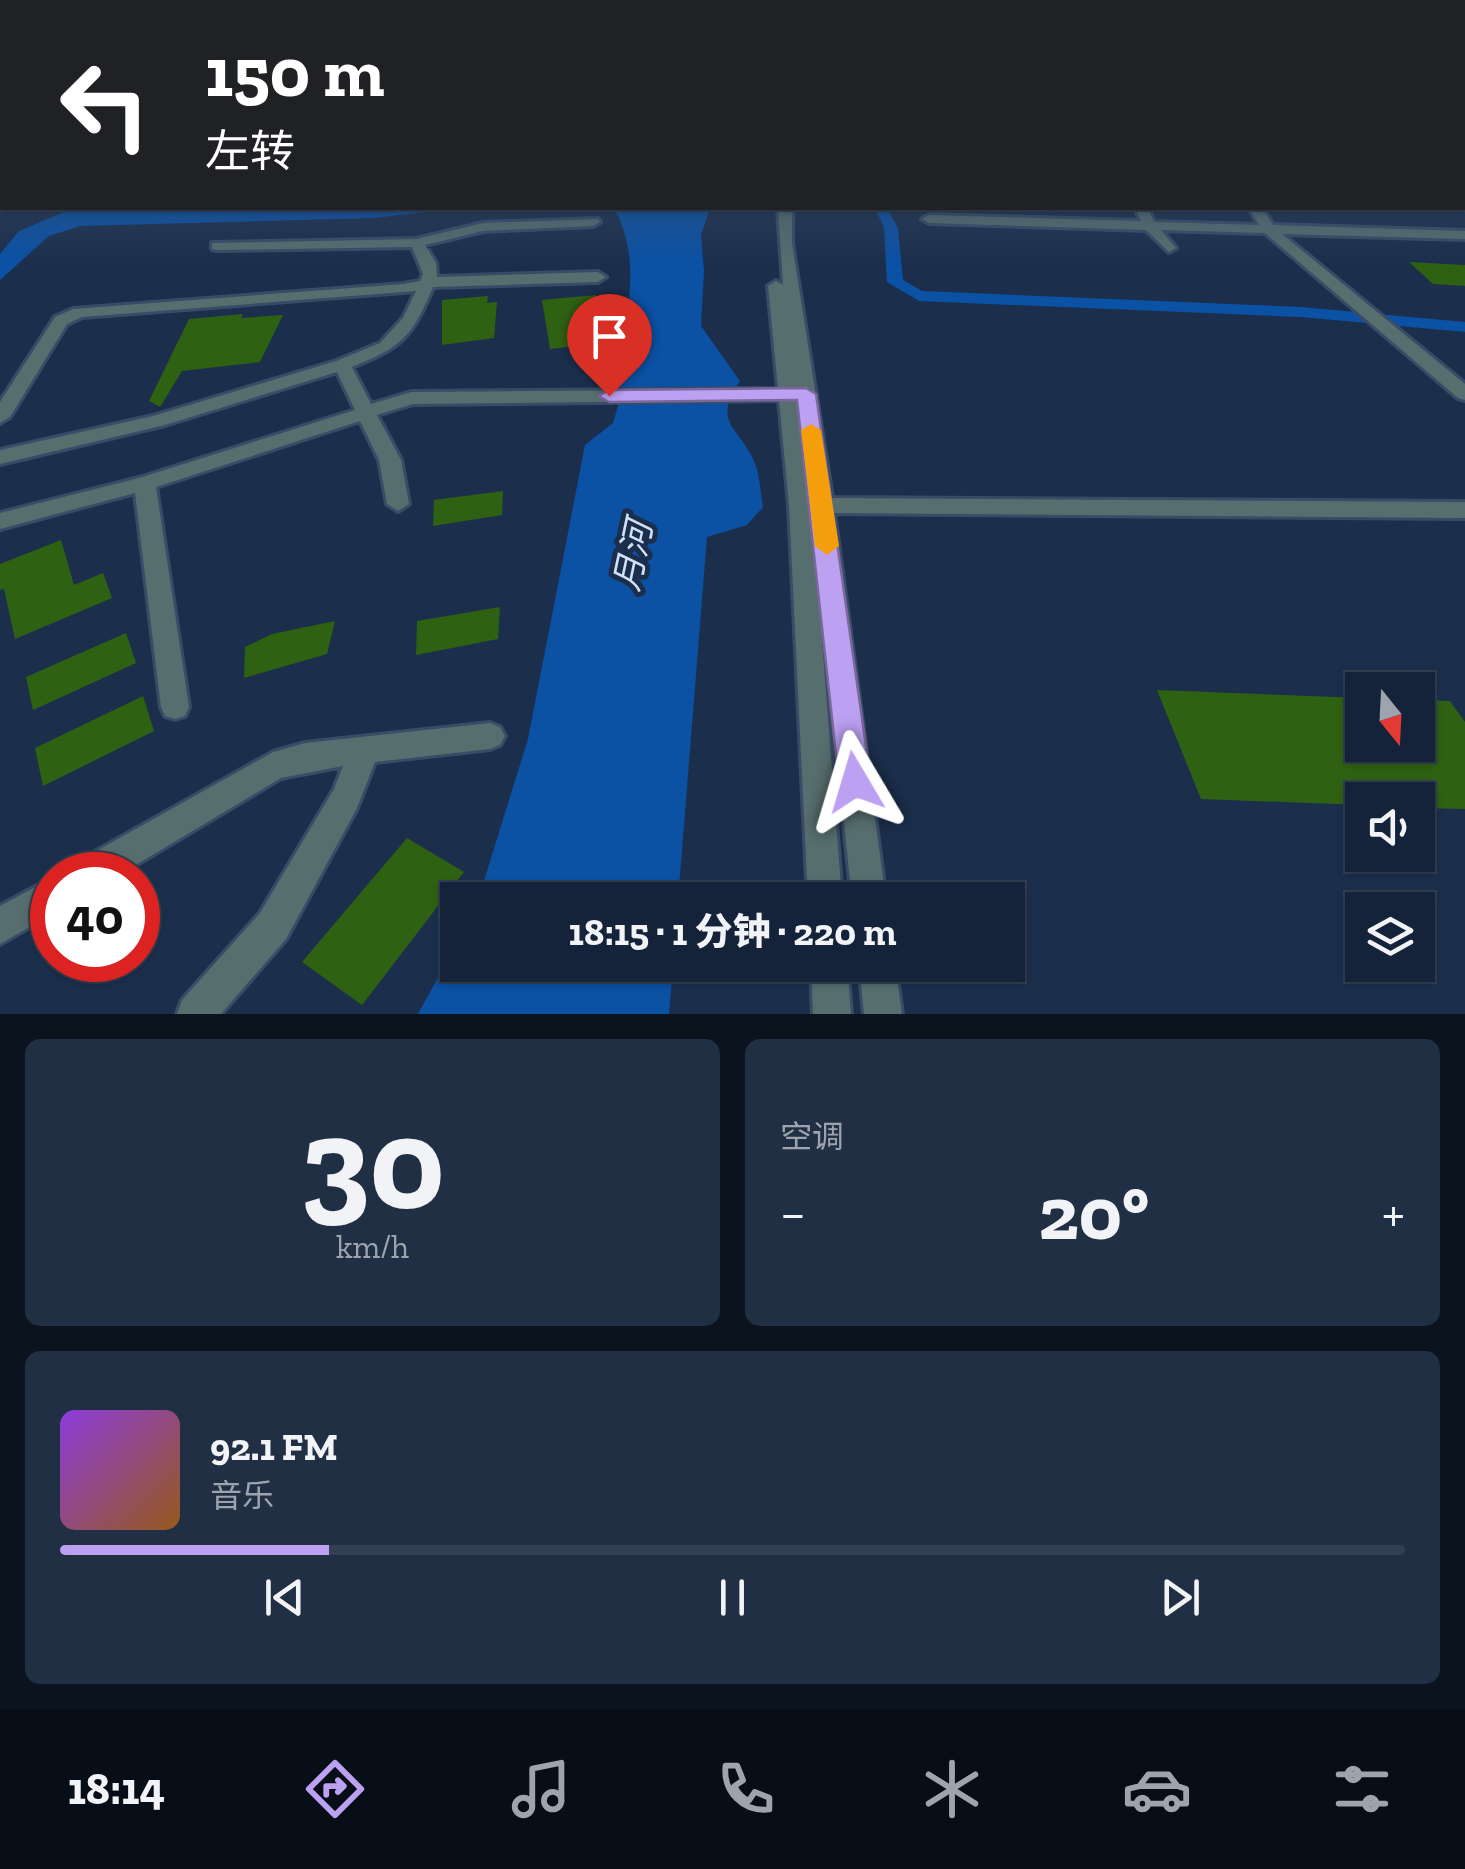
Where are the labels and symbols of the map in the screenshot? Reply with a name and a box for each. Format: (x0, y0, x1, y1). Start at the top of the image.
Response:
pin (567, 294, 652, 397)
water label: 月河 (605, 512, 662, 595)
north arrow (1345, 672, 1435, 762)
position arrow (803, 730, 907, 834)
speed limit sign: 40 (30, 852, 160, 982)

